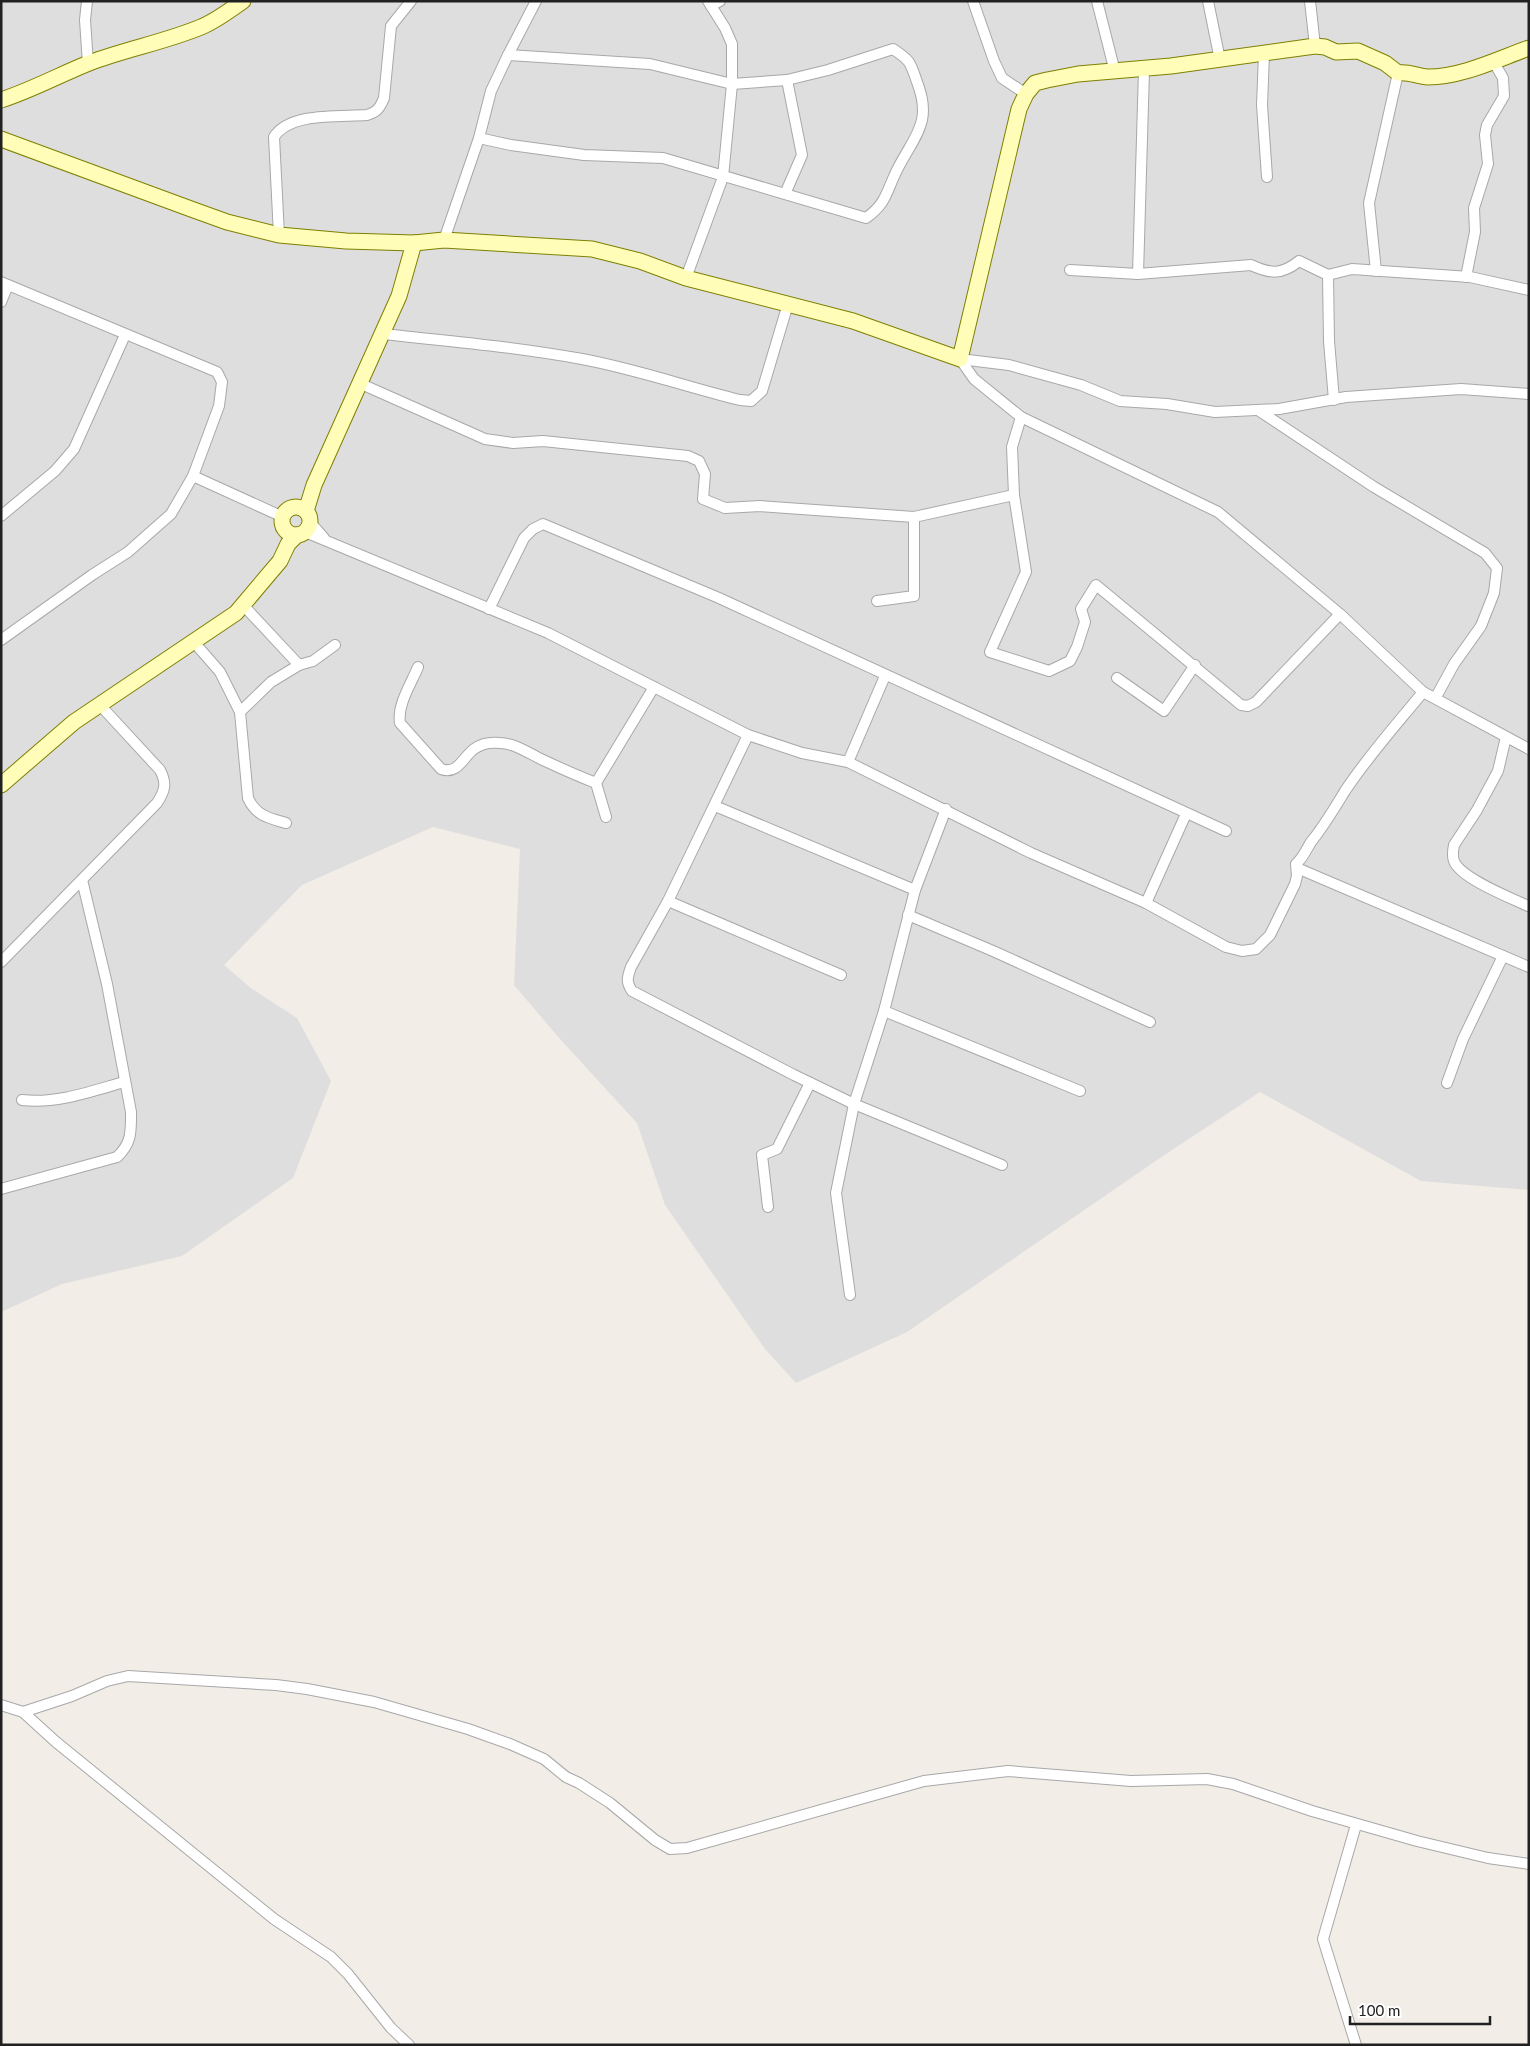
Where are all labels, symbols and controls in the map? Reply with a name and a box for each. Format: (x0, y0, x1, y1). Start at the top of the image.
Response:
scale bar (1350, 1994, 1490, 2026)
text: 100 m (1358, 2001, 1400, 2019)

